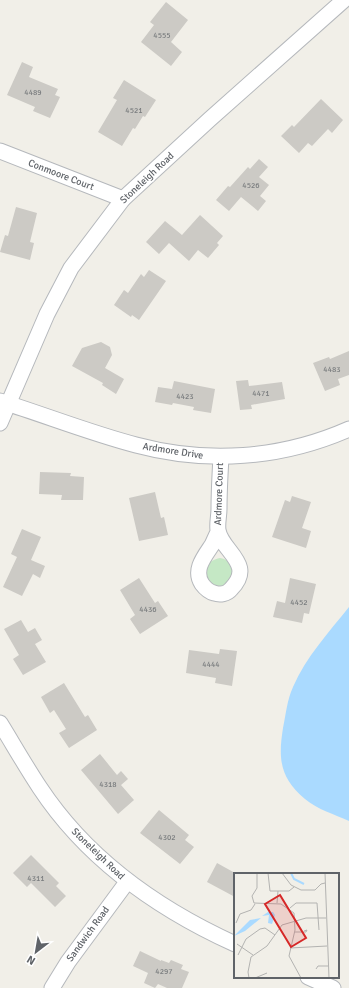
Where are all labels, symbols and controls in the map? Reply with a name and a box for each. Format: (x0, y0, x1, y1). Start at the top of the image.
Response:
house number: 4555 (153, 30, 171, 40)
house number: 4489 (24, 87, 42, 97)
house number: 4521 (125, 105, 143, 115)
street label: Stoneleigh Road (117, 150, 177, 206)
street label: Conmoore Court (26, 157, 96, 193)
house number: 4526 (242, 180, 260, 190)
house number: 4483 (323, 364, 341, 374)
house number: 4471 (252, 388, 270, 398)
house number: 4423 (176, 391, 194, 401)
street label: Ardmore Drive (142, 440, 204, 462)
street label: Ardmore Court (212, 462, 226, 526)
house number: 4452 (290, 597, 308, 607)
house number: 4436 (139, 604, 157, 614)
house number: 4444 (202, 659, 220, 669)
house number: 4318 (99, 779, 117, 789)
street label: Stoneleigh Road (69, 826, 127, 882)
house number: 4302 (158, 832, 176, 842)
house number: 4311 (27, 873, 45, 883)
inset map (234, 873, 339, 978)
street label: Sandwich Road (64, 904, 112, 964)
north arrow (16, 932, 56, 972)
text: N (24, 953, 38, 968)
house number: 4297 (155, 966, 173, 976)

